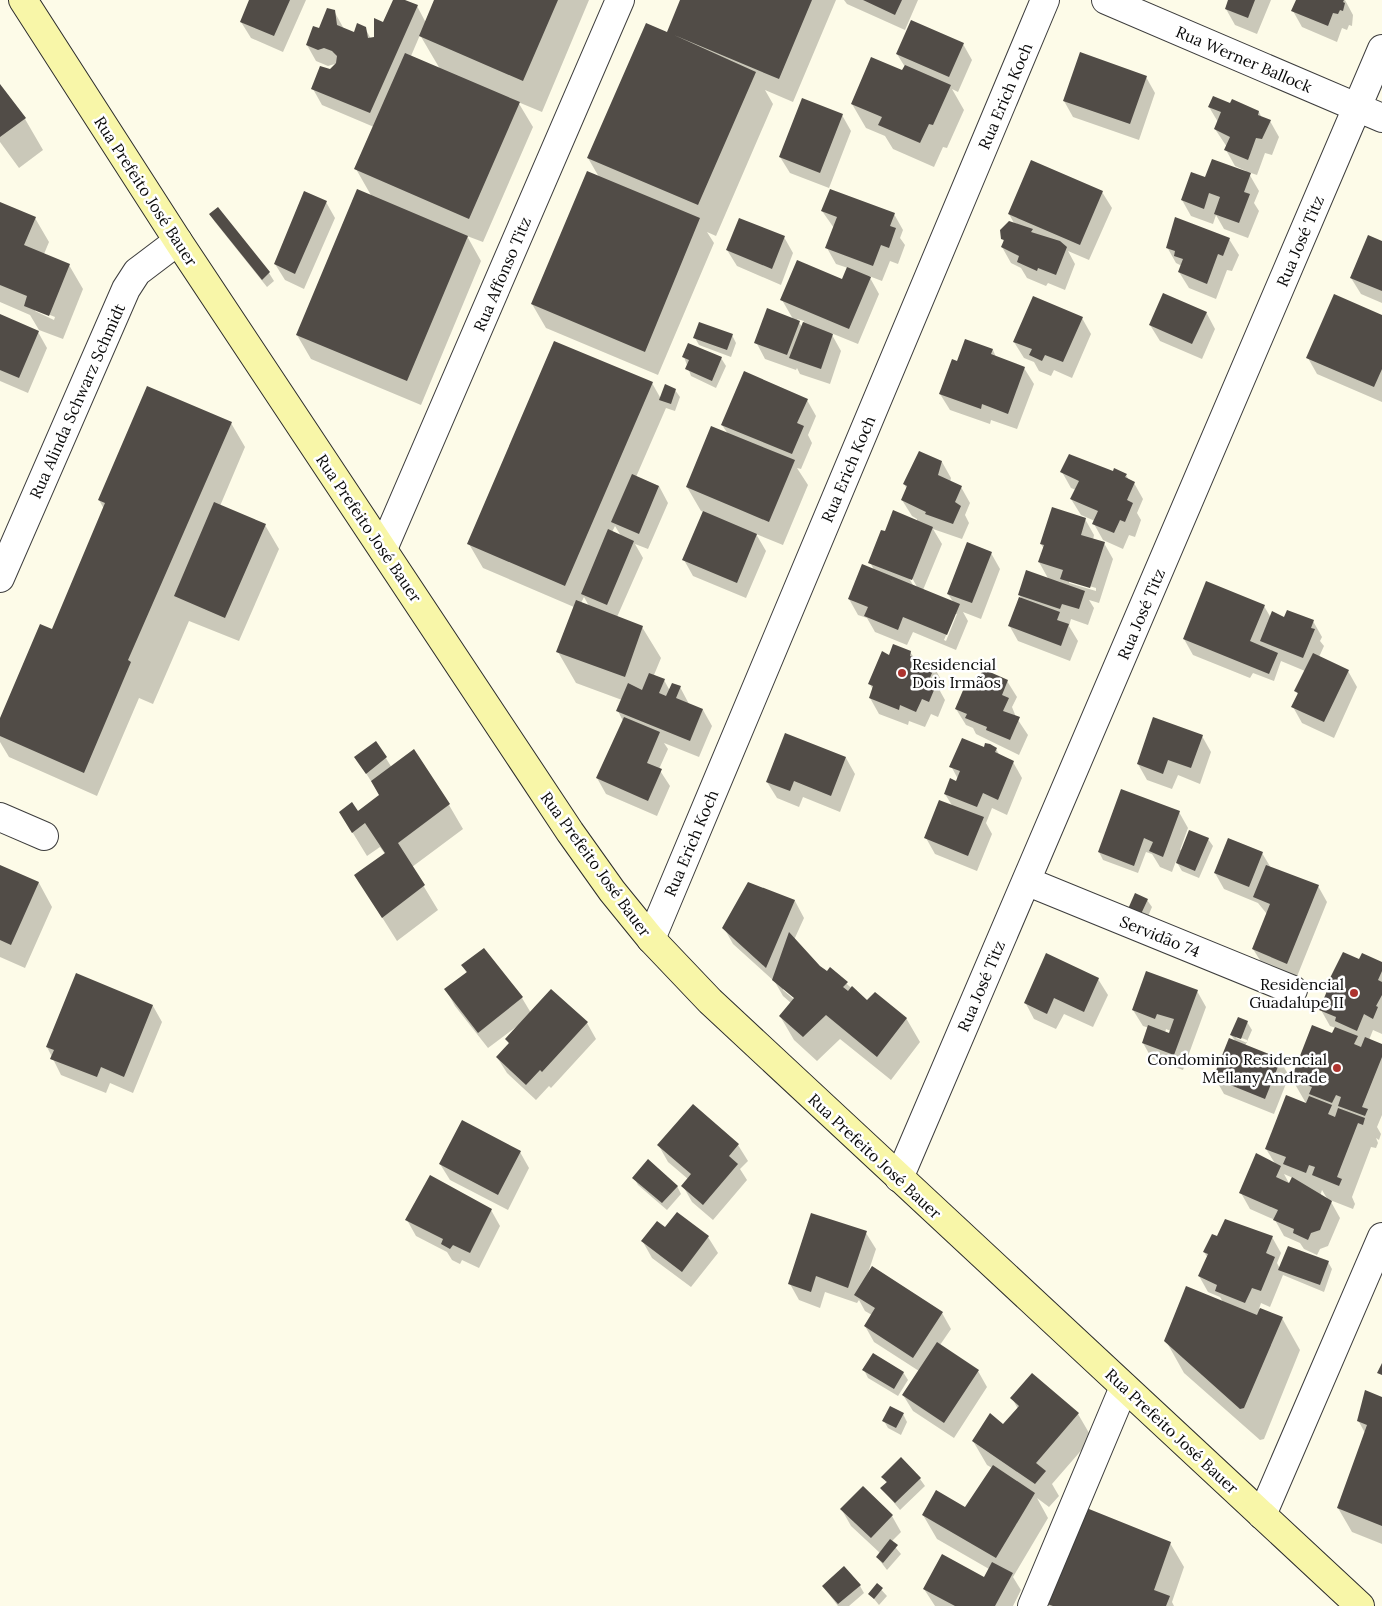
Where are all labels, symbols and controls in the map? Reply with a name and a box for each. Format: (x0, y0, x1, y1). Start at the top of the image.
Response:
street label: Rua Werner Ballock (1173, 21, 1315, 97)
street label: Rua Erich Koch (974, 39, 1037, 152)
street label: Rua Prefeito José Bauer (90, 112, 202, 270)
street label: Rua José Titz (1272, 192, 1328, 290)
street label: Rua Affonso Titz (469, 214, 535, 334)
street label: Rua Alinda Schwarz Schmidt (25, 300, 130, 502)
street label: Rua Erich Koch (817, 412, 880, 525)
street label: Rua Prefeito José Bauer (312, 450, 426, 606)
street label: Rua José Titz (1113, 565, 1169, 663)
place label: Residencial Dois Irmãos (912, 654, 1001, 692)
marker: Residencial Dois Irmãos (896, 667, 908, 679)
street label: Rua Erich Koch (660, 786, 723, 899)
street label: Rua Prefeito José Bauer (537, 788, 655, 941)
street label: Servidão 74 (1117, 911, 1203, 961)
street label: Rua José Titz (953, 937, 1009, 1035)
place label: Residencial Guadalupe II (1249, 974, 1344, 1012)
marker: Residencial Guadalupe II (1348, 987, 1360, 999)
place label: Condominio Residencial Mellany Andrade (1147, 1049, 1327, 1087)
marker: Condominio Residencial Mellany Andrade (1331, 1062, 1343, 1074)
street label: Rua Prefeito José Bauer (804, 1089, 946, 1223)
street label: Rua Prefeito José Bauer (1101, 1364, 1243, 1498)

